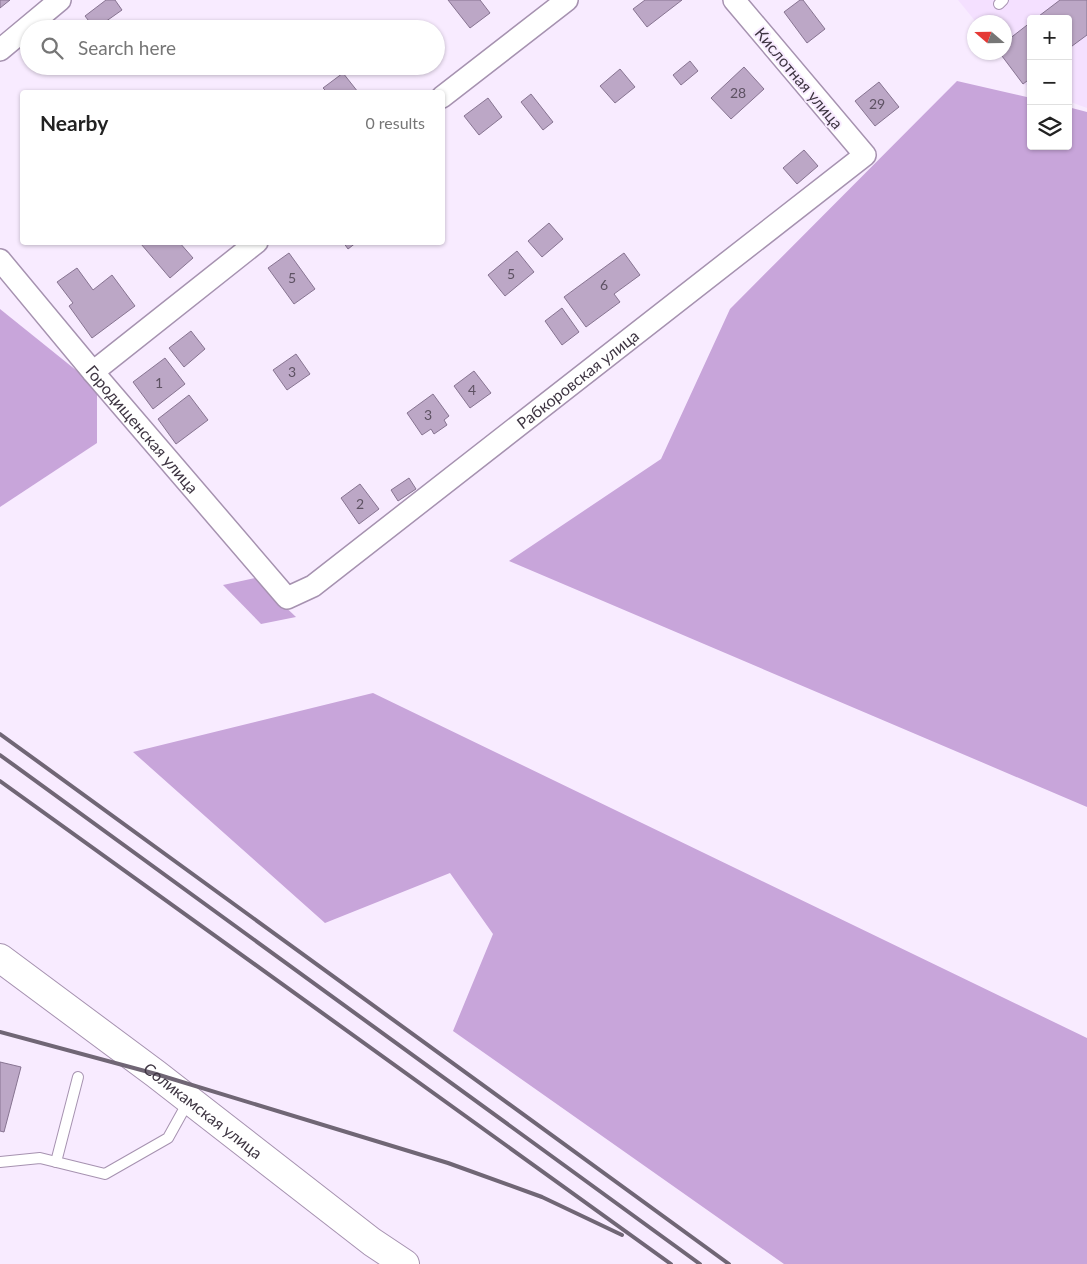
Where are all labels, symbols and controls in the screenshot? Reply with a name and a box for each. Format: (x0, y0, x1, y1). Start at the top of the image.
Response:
north arrow (967, 15, 1012, 60)
map controls (1027, 15, 1072, 150)
button: + (1027, 15, 1072, 60)
search box (20, 20, 445, 75)
street label: Кислотная улица (752, 23, 847, 132)
icon: search (38, 34, 66, 62)
text: Search here (78, 36, 176, 59)
button: − (1027, 60, 1072, 105)
house number: 28 (730, 84, 746, 101)
house number: 29 (869, 95, 885, 112)
button: layers (1027, 105, 1072, 150)
text: Nearby (40, 110, 108, 135)
text: 0 results (365, 113, 425, 132)
house number: 5 (507, 265, 515, 282)
house number: 5 (288, 269, 296, 286)
house number: 6 (600, 276, 608, 293)
street label: Рабкоровская улица (513, 325, 642, 432)
street label: Городищенская улица (82, 361, 203, 497)
house number: 3 (288, 363, 296, 380)
house number: 1 (155, 374, 163, 391)
house number: 4 (468, 381, 476, 398)
house number: 3 (424, 406, 432, 423)
house number: 2 (356, 495, 364, 512)
street label: Соликамская улица (140, 1058, 266, 1162)

